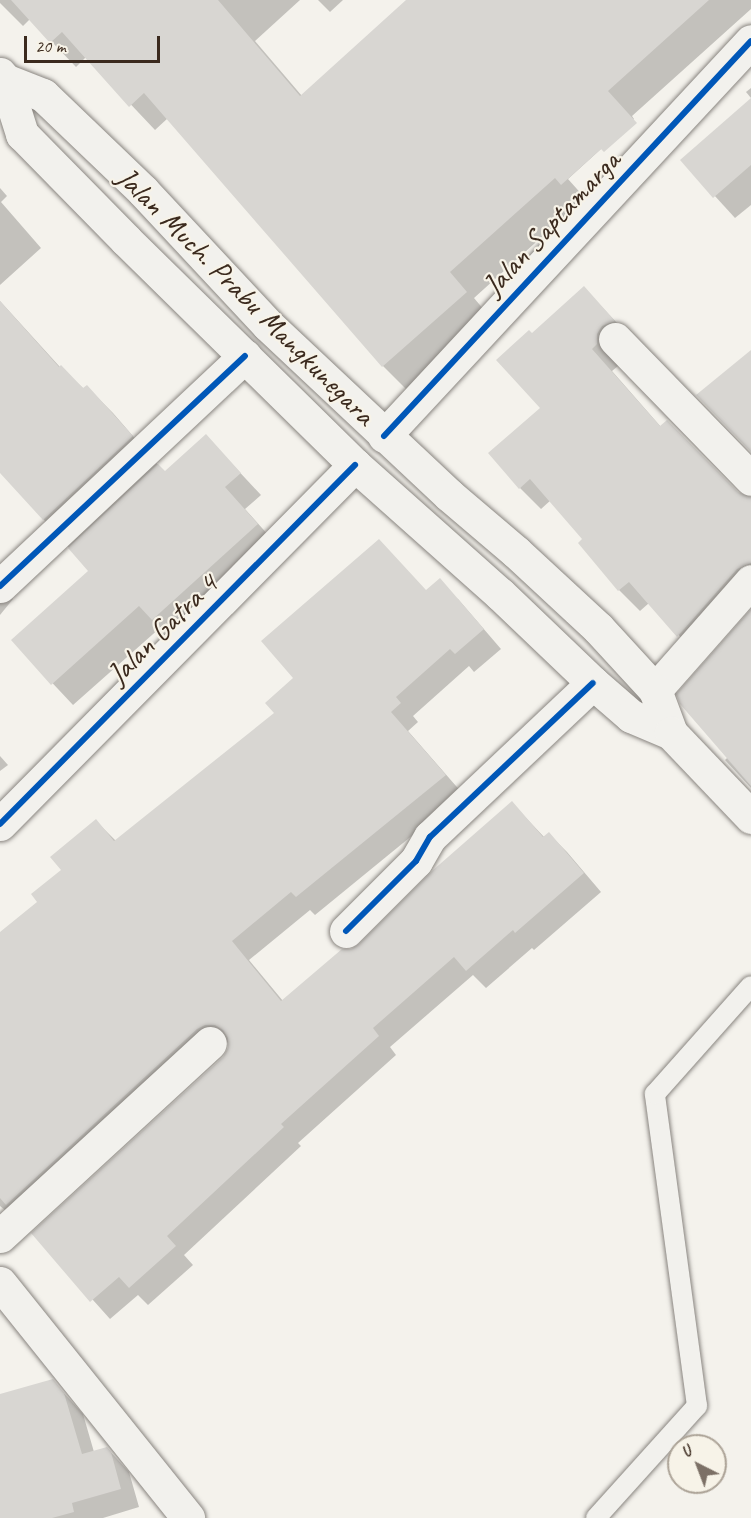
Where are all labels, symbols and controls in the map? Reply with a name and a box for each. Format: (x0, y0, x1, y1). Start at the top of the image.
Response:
scale bar (27, 24, 164, 62)
text: 20 m (35, 35, 66, 57)
street label: Jalan Saptamarga (475, 143, 627, 303)
street label: Jalan Much. Prabu Mangkunegara (110, 160, 382, 432)
street label: Jalan Gatra 4 (99, 566, 225, 692)
north arrow (667, 1434, 727, 1494)
text: U (677, 1442, 696, 1462)

